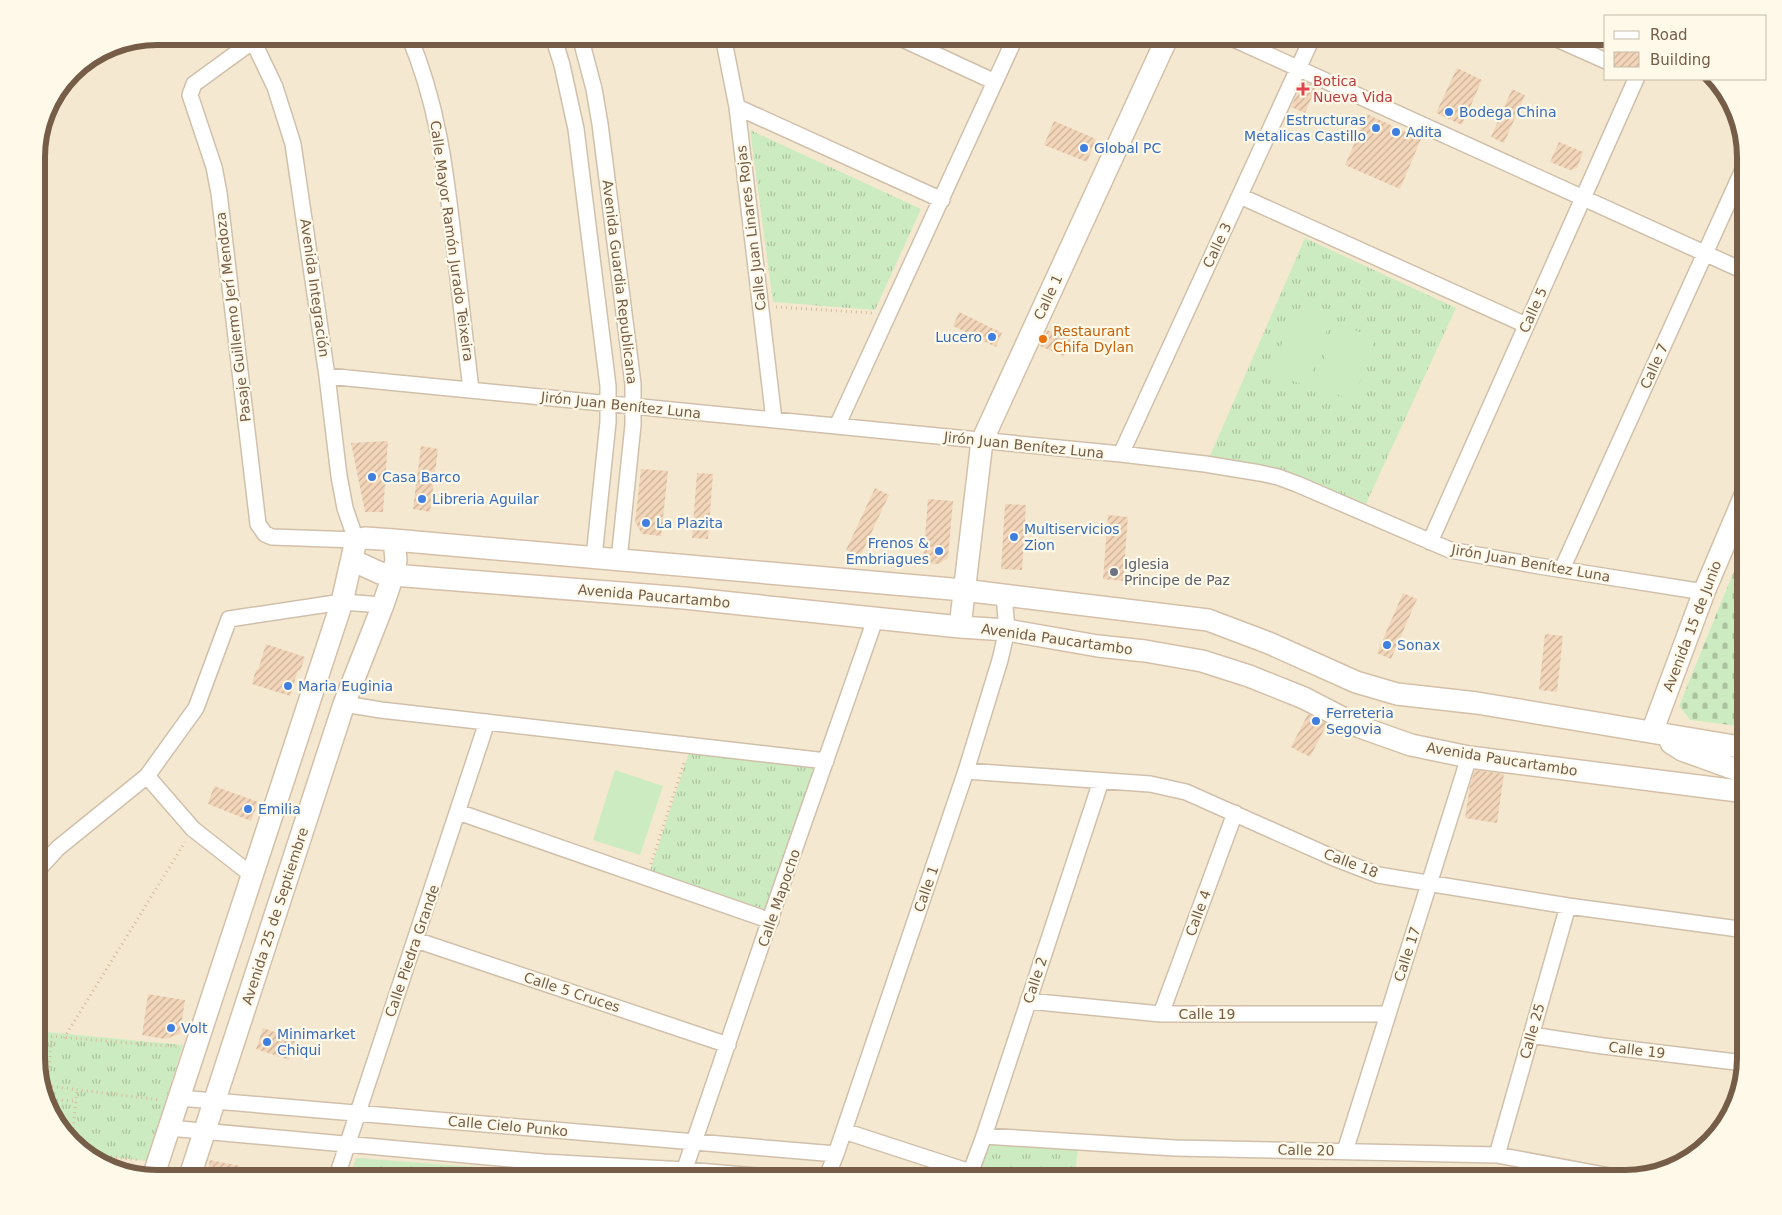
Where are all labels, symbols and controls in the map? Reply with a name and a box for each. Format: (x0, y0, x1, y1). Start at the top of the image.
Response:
legend (1604, 15, 1767, 80)
text: Road (1650, 26, 1688, 44)
text: Building (1650, 51, 1711, 69)
place label: Botica Nueva Vida (1313, 73, 1393, 105)
marker: Botica Nueva Vida (1297, 83, 1309, 95)
place label: Bodega China (1459, 104, 1557, 120)
marker: Bodega China (1443, 106, 1455, 118)
place label: Estructuras Metalicas Castillo (1244, 112, 1366, 144)
street label: Calle Mayor Ramón Jurado Teixeira (427, 120, 477, 362)
marker: Estructuras Metalicas Castillo (1370, 122, 1382, 134)
place label: Adita (1406, 124, 1442, 140)
marker: Adita (1390, 126, 1402, 138)
place label: Global PC (1094, 140, 1162, 156)
marker: Global PC (1078, 142, 1090, 154)
street label: Calle Juan Linares Rojas (733, 144, 769, 312)
street label: Avenida Guardia Republicana (600, 179, 640, 385)
street label: Pasaje Guillermo Jerí Mendoza (212, 211, 254, 423)
street label: Avenida Integración (297, 218, 333, 358)
street label: Calle 3 (1200, 220, 1234, 270)
street label: Calle 1 (1031, 272, 1065, 322)
street label: Calle 5 (1516, 285, 1550, 335)
place label: Restaurant Chifa Dylan (1053, 323, 1134, 355)
place label: Lucero (935, 329, 982, 345)
marker: Lucero (986, 331, 998, 343)
marker: Restaurant Chifa Dylan (1037, 333, 1049, 345)
street label: Calle 7 (1637, 341, 1671, 391)
street label: Jirón Juan Benítez Luna (539, 389, 702, 421)
street label: Jirón Juan Benítez Luna (942, 429, 1105, 461)
place label: Casa Barco (382, 469, 461, 485)
marker: Casa Barco (366, 471, 378, 483)
place label: Libreria Aguilar (432, 491, 539, 507)
marker: Libreria Aguilar (416, 493, 428, 505)
place label: La Plazita (656, 515, 723, 531)
marker: La Plazita (640, 517, 652, 529)
place label: Multiservicios Zion (1024, 521, 1120, 553)
marker: Multiservicios Zion (1008, 531, 1020, 543)
place label: Frenos & Embriagues (846, 535, 929, 567)
street label: Jirón Juan Benítez Luna (1449, 541, 1612, 585)
marker: Frenos & Embriagues (933, 545, 945, 557)
place label: Iglesia Principe de Paz (1124, 556, 1230, 588)
street label: Avenida 15 de Junio (1660, 558, 1724, 694)
marker: Iglesia Principe de Paz (1108, 566, 1120, 578)
street label: Avenida Paucartambo (577, 581, 731, 611)
street label: Avenida Paucartambo (980, 620, 1134, 658)
place label: Sonax (1397, 637, 1440, 653)
marker: Sonax (1381, 639, 1393, 651)
place label: Maria Euginia (298, 678, 393, 694)
marker: Maria Euginia (282, 680, 294, 692)
place label: Ferreteria Segovia (1326, 705, 1394, 737)
marker: Ferreteria Segovia (1310, 715, 1322, 727)
street label: Avenida Paucartambo (1425, 739, 1579, 779)
place label: Emilia (258, 801, 301, 817)
marker: Emilia (242, 803, 254, 815)
street label: Avenida 25 de Septiembre (239, 825, 311, 1007)
street label: Calle 18 (1322, 845, 1380, 881)
street label: Calle Mapocho (755, 847, 803, 949)
street label: Calle 1 (911, 864, 941, 914)
street label: Calle Piedra Grande (382, 883, 442, 1019)
street label: Calle 4 (1182, 888, 1214, 938)
street label: Calle 17 (1391, 924, 1423, 984)
street label: Calle 2 (1020, 955, 1050, 1005)
street label: Calle 5 Cruces (522, 969, 622, 1015)
street label: Calle 25 (1516, 1001, 1548, 1061)
street label: Calle 19 (1178, 1006, 1236, 1022)
place label: Volt (181, 1020, 208, 1036)
marker: Volt (165, 1022, 177, 1034)
place label: Minimarket Chiqui (277, 1026, 356, 1058)
marker: Minimarket Chiqui (261, 1036, 273, 1048)
street label: Calle 19 (1608, 1039, 1666, 1061)
street label: Calle Cielo Punko (447, 1113, 569, 1139)
street label: Calle 20 (1277, 1142, 1335, 1158)

